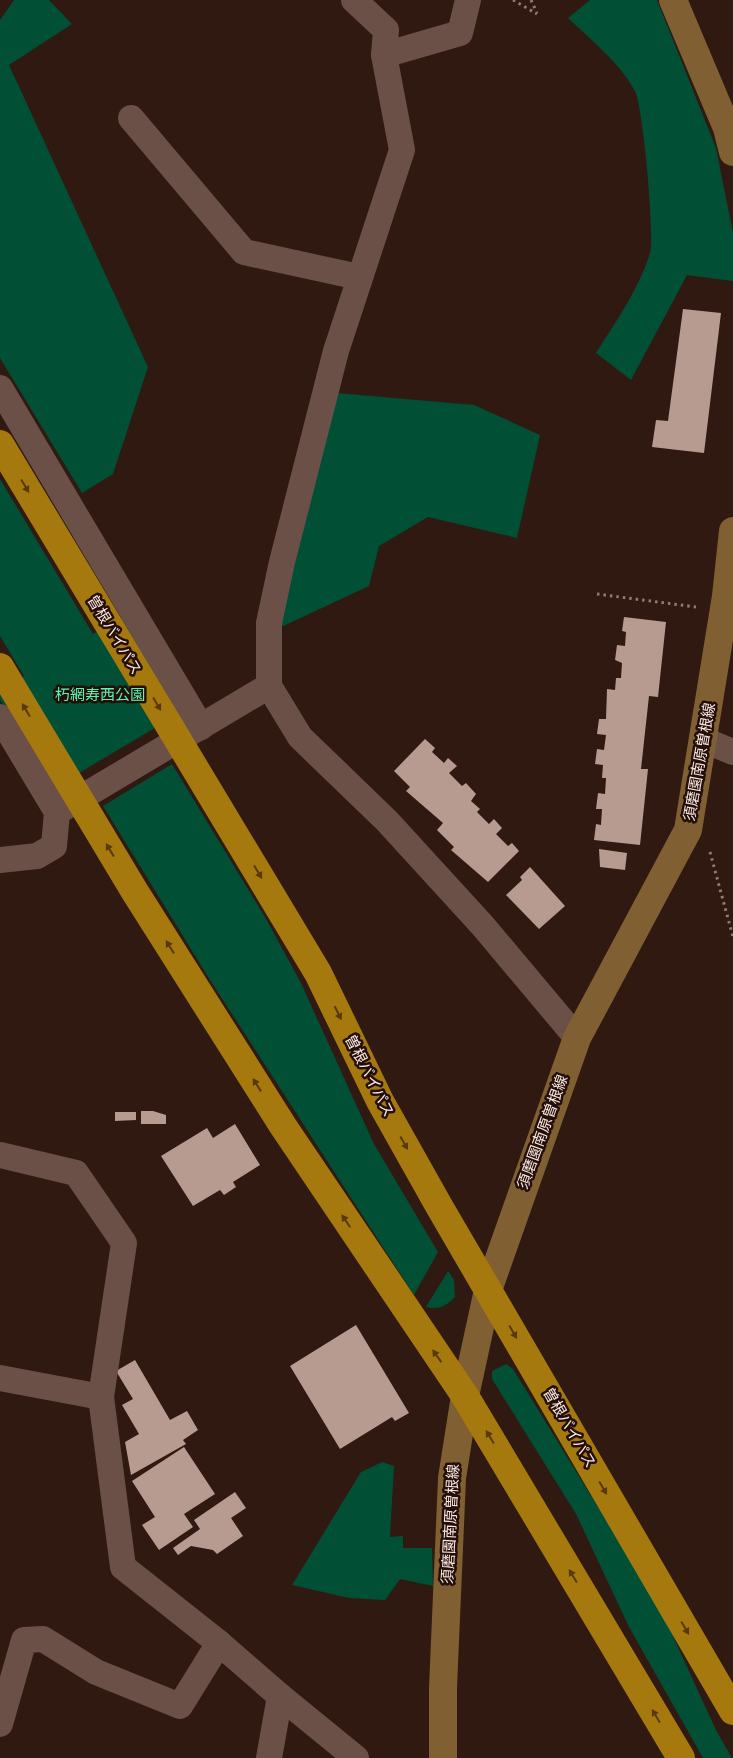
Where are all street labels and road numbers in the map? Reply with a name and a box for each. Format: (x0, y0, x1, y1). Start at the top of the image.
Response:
street label: 曽根バイパス (83, 592, 145, 678)
street label: 須磨園南原曽根線 (680, 701, 720, 823)
street label: 曽根バイパス (340, 1032, 398, 1120)
street label: 須磨園南原曽根線 (514, 1072, 572, 1192)
street label: 曽根バイパス (538, 1384, 600, 1472)
street label: 須磨園南原曽根線 (438, 1464, 464, 1584)

